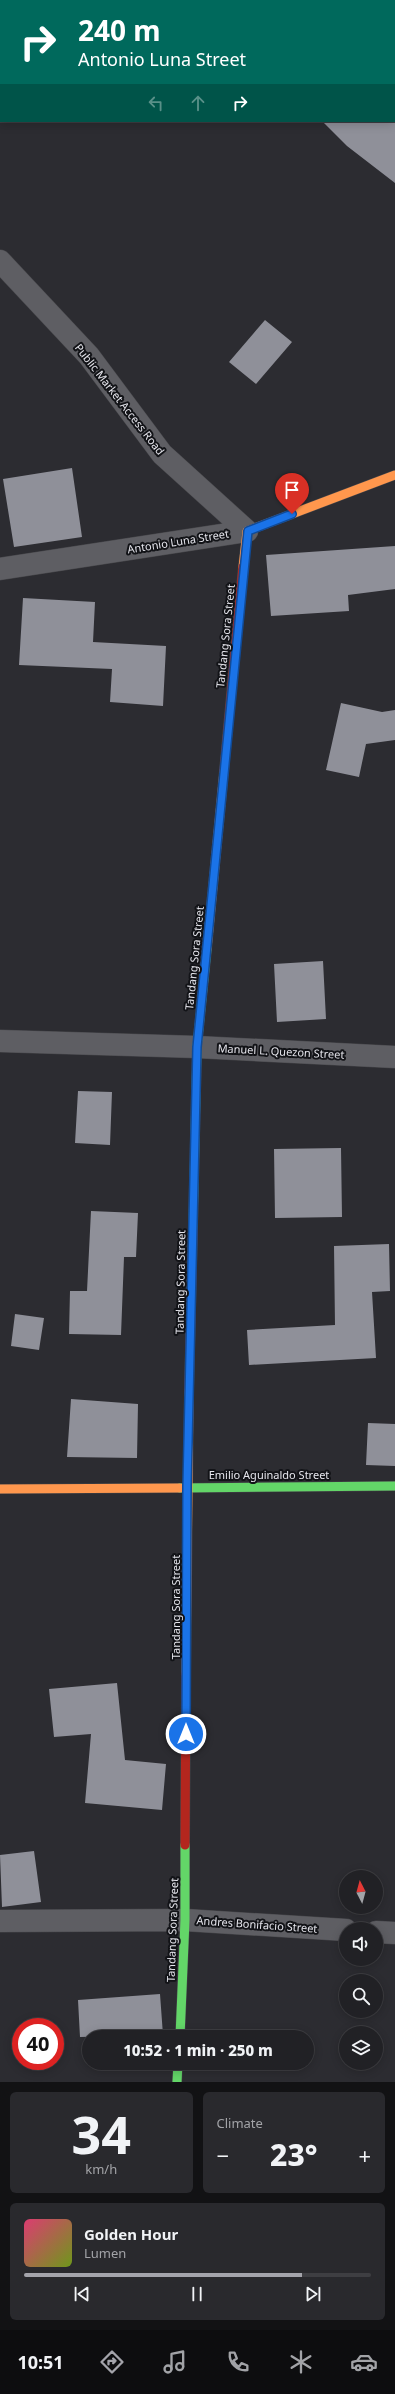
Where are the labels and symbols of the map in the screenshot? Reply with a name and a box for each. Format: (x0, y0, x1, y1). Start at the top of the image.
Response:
street label: Public Market Access Road (72, 340, 168, 458)
pin (275, 473, 309, 514)
street label: Antonio Luna Street (126, 526, 230, 556)
street label: Tandang Sora Street (212, 583, 238, 689)
street label: Tandang Sora Street (181, 905, 207, 1011)
street label: Manuel L. Quezon Street (217, 1040, 345, 1062)
street label: Tandang Sora Street (172, 1230, 188, 1334)
street label: Emilio Aguinaldo Street (209, 1467, 329, 1482)
street label: Tandang Sora Street (168, 1555, 183, 1659)
position arrow (165, 1713, 207, 1755)
north arrow (339, 1870, 383, 1914)
street label: Tandang Sora Street (163, 1878, 181, 1982)
street label: Andres Bonifacio Street (196, 1912, 318, 1936)
speed limit sign: 40 (12, 2018, 64, 2070)

